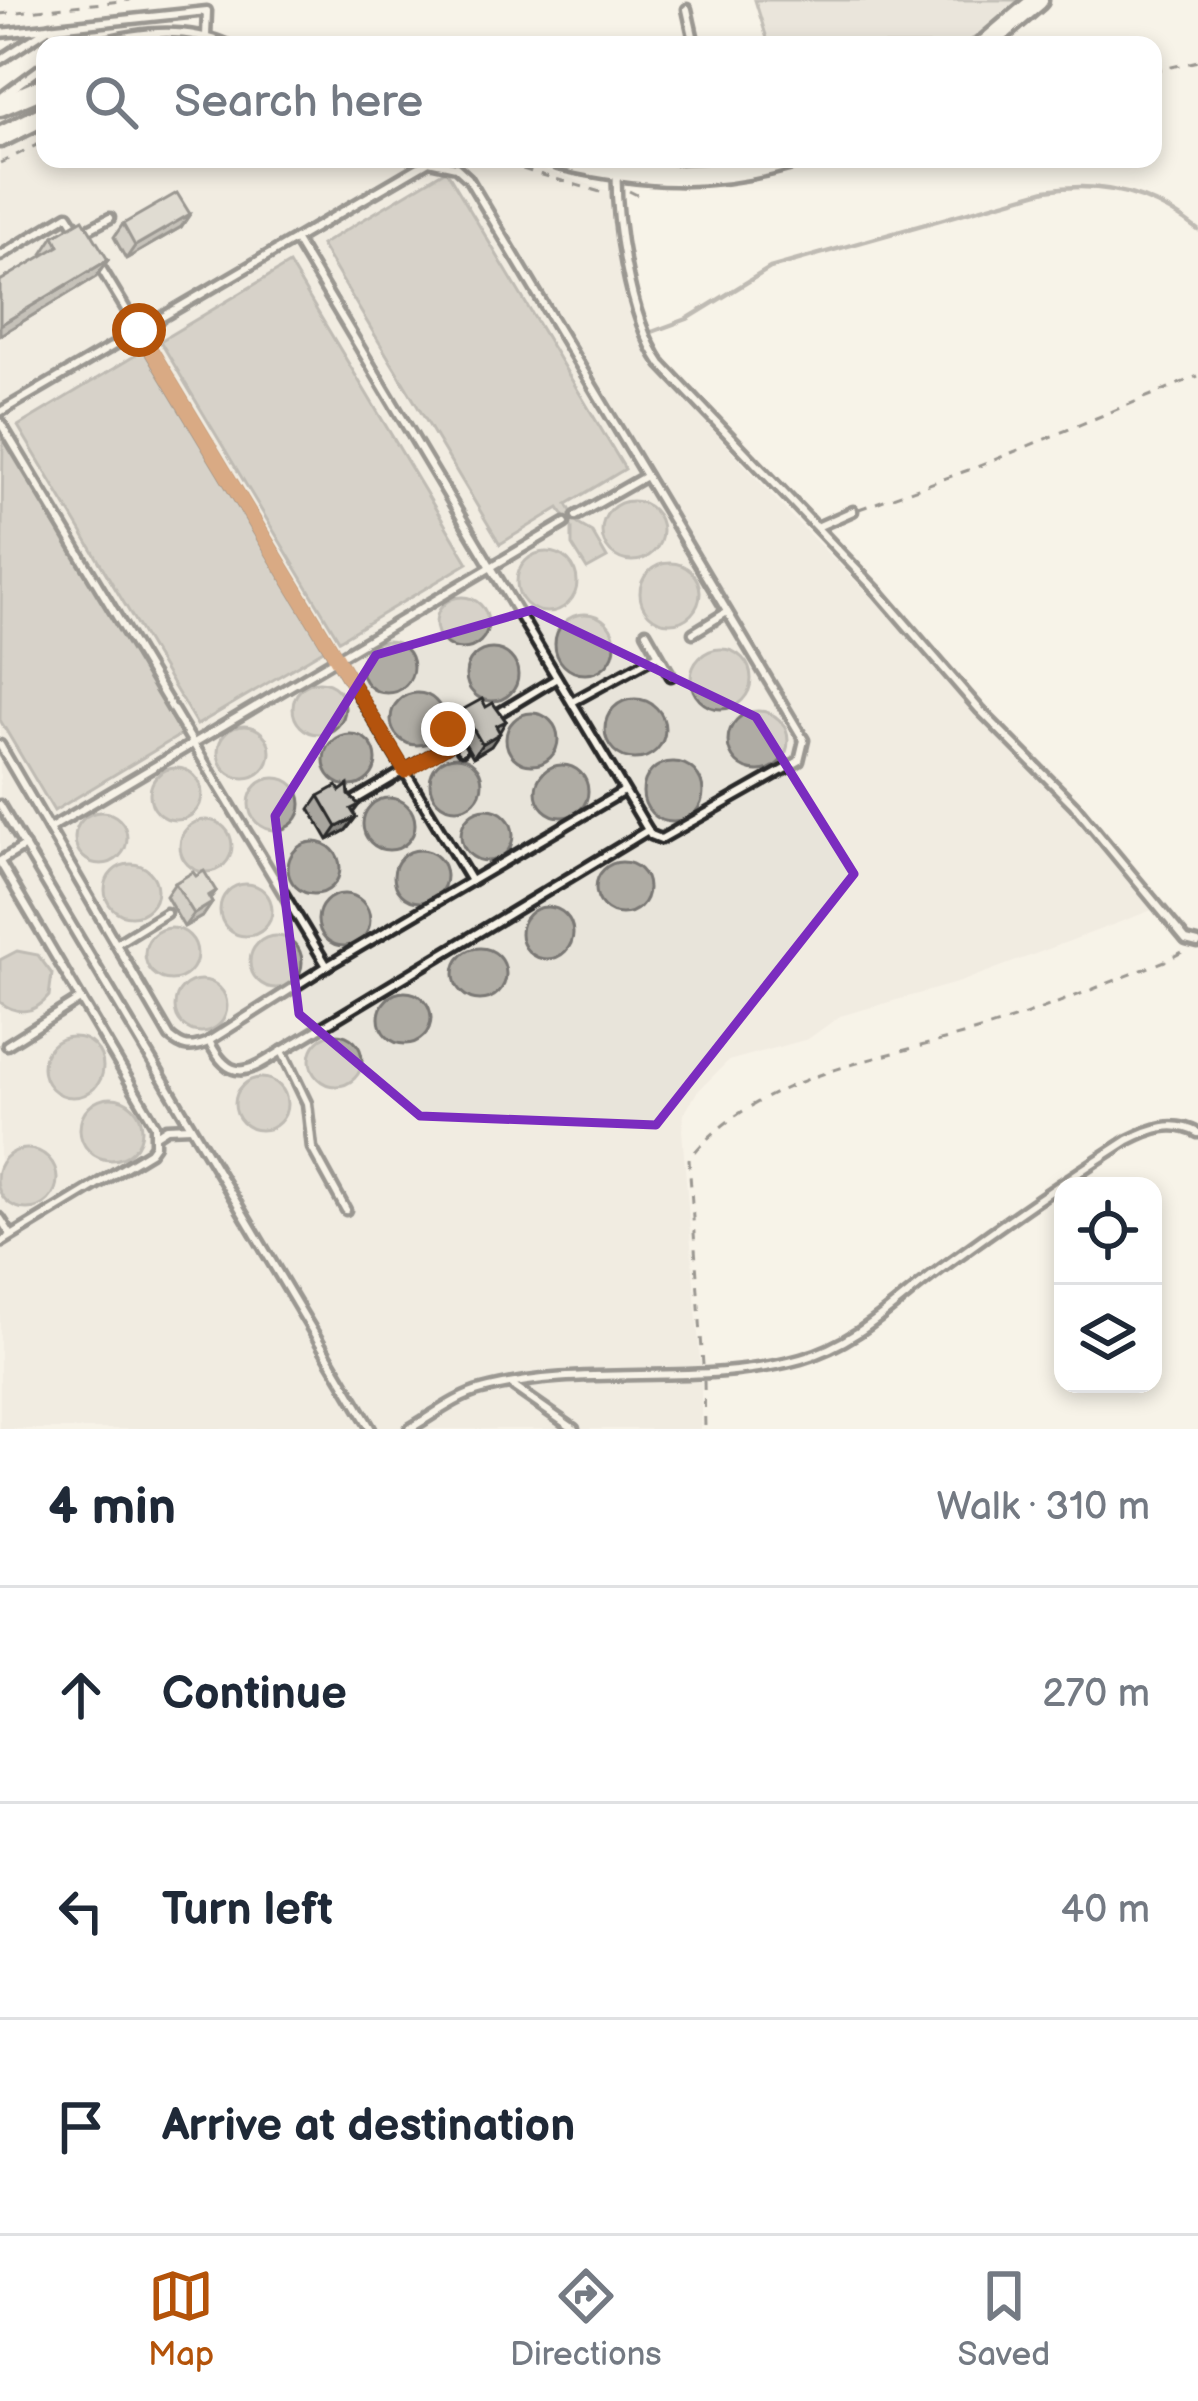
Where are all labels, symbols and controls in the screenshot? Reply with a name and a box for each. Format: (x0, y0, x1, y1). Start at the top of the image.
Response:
search box (36, 36, 1162, 168)
icon: search (78, 69, 144, 135)
text: Search here (174, 75, 423, 130)
route start (112, 303, 166, 357)
route end (421, 702, 475, 756)
map controls (1054, 1177, 1162, 1393)
button: locate (1054, 1177, 1162, 1285)
button: layers (1054, 1285, 1162, 1393)
text: 4 min (48, 1477, 176, 1538)
text: Walk · 310 m (937, 1484, 1150, 1531)
icon: ahead (48, 1662, 114, 1728)
text: Continue (162, 1667, 347, 1722)
text: 270 m (1042, 1671, 1150, 1718)
icon: left (48, 1878, 114, 1944)
text: Turn left (162, 1883, 333, 1938)
text: 40 m (1060, 1887, 1150, 1934)
icon: arrive (48, 2094, 114, 2160)
text: Arrive at destination (162, 2099, 575, 2154)
tab: Map (148, 2263, 214, 2375)
tab: Directions (510, 2263, 662, 2375)
tab: Saved (957, 2263, 1050, 2375)

